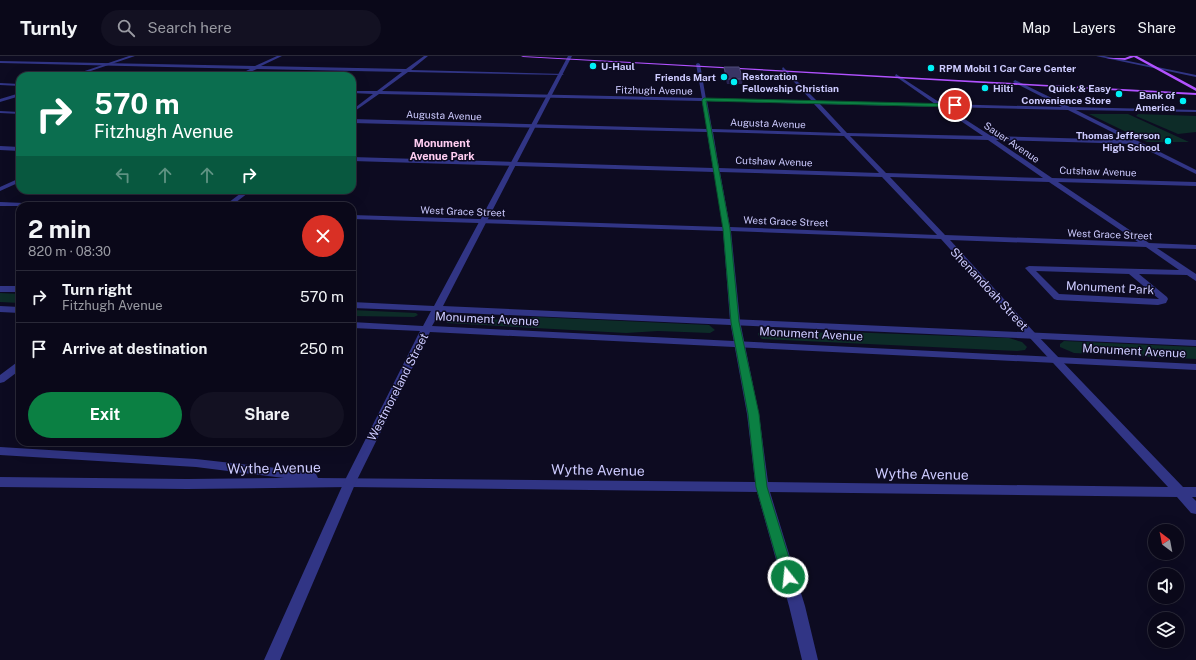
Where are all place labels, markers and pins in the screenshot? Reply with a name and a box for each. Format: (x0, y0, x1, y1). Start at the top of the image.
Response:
place label: U-Haul (601, 60, 635, 72)
marker: U-Haul (588, 61, 598, 71)
place label: RPM Mobil 1 Car Care Center (939, 62, 1076, 74)
marker: RPM Mobil 1 Car Care Center (926, 63, 936, 73)
place label: Restoration Fellowship Christian (742, 70, 839, 94)
place label: Friends Mart (655, 71, 716, 83)
marker: Friends Mart (719, 72, 729, 82)
marker: Restoration Fellowship Christian (729, 77, 739, 87)
place label: Hilti (993, 82, 1013, 94)
place label: Quick & Easy Convenience Store (1021, 82, 1111, 106)
marker: Hilti (980, 83, 990, 93)
pin (938, 88, 972, 122)
marker: Quick & Easy Convenience Store (1114, 89, 1124, 99)
place label: Bank of America (1135, 89, 1175, 113)
marker: Bank of America (1178, 96, 1188, 106)
place label: Thomas Jefferson High School (1076, 129, 1160, 153)
marker: Thomas Jefferson High School (1163, 136, 1173, 146)

